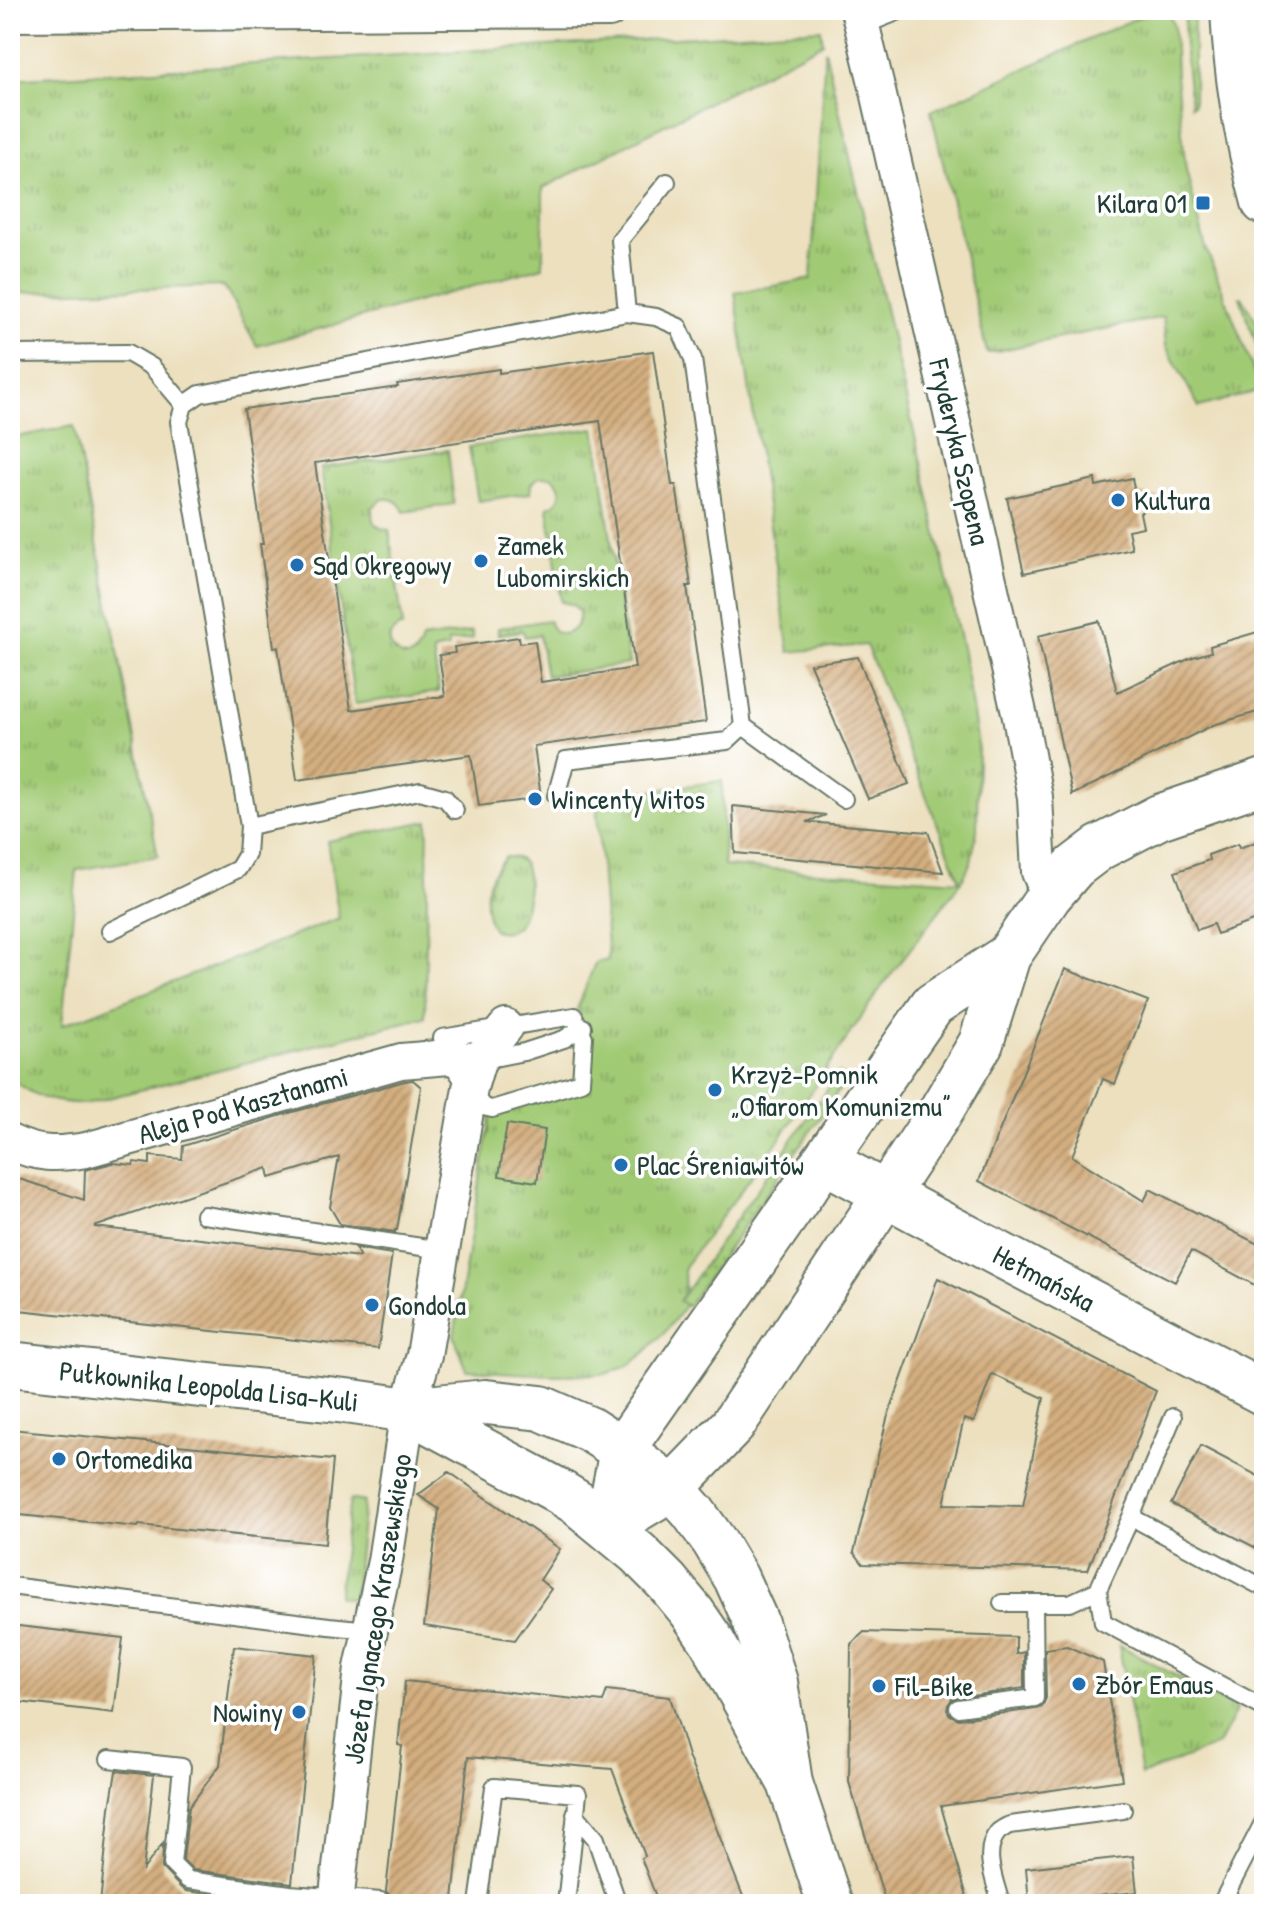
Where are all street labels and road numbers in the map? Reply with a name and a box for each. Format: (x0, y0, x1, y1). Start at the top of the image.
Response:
street label: Fryderyka Szopena (920, 354, 1000, 549)
street label: Aleja Pod Kasztanami (134, 1057, 352, 1153)
street label: Hetmańska (987, 1235, 1101, 1321)
street label: Pułkownika Leopolda Lisa-Kuli (58, 1351, 360, 1421)
street label: Józefa Ignacego Kraszewskiego (334, 1451, 420, 1767)

